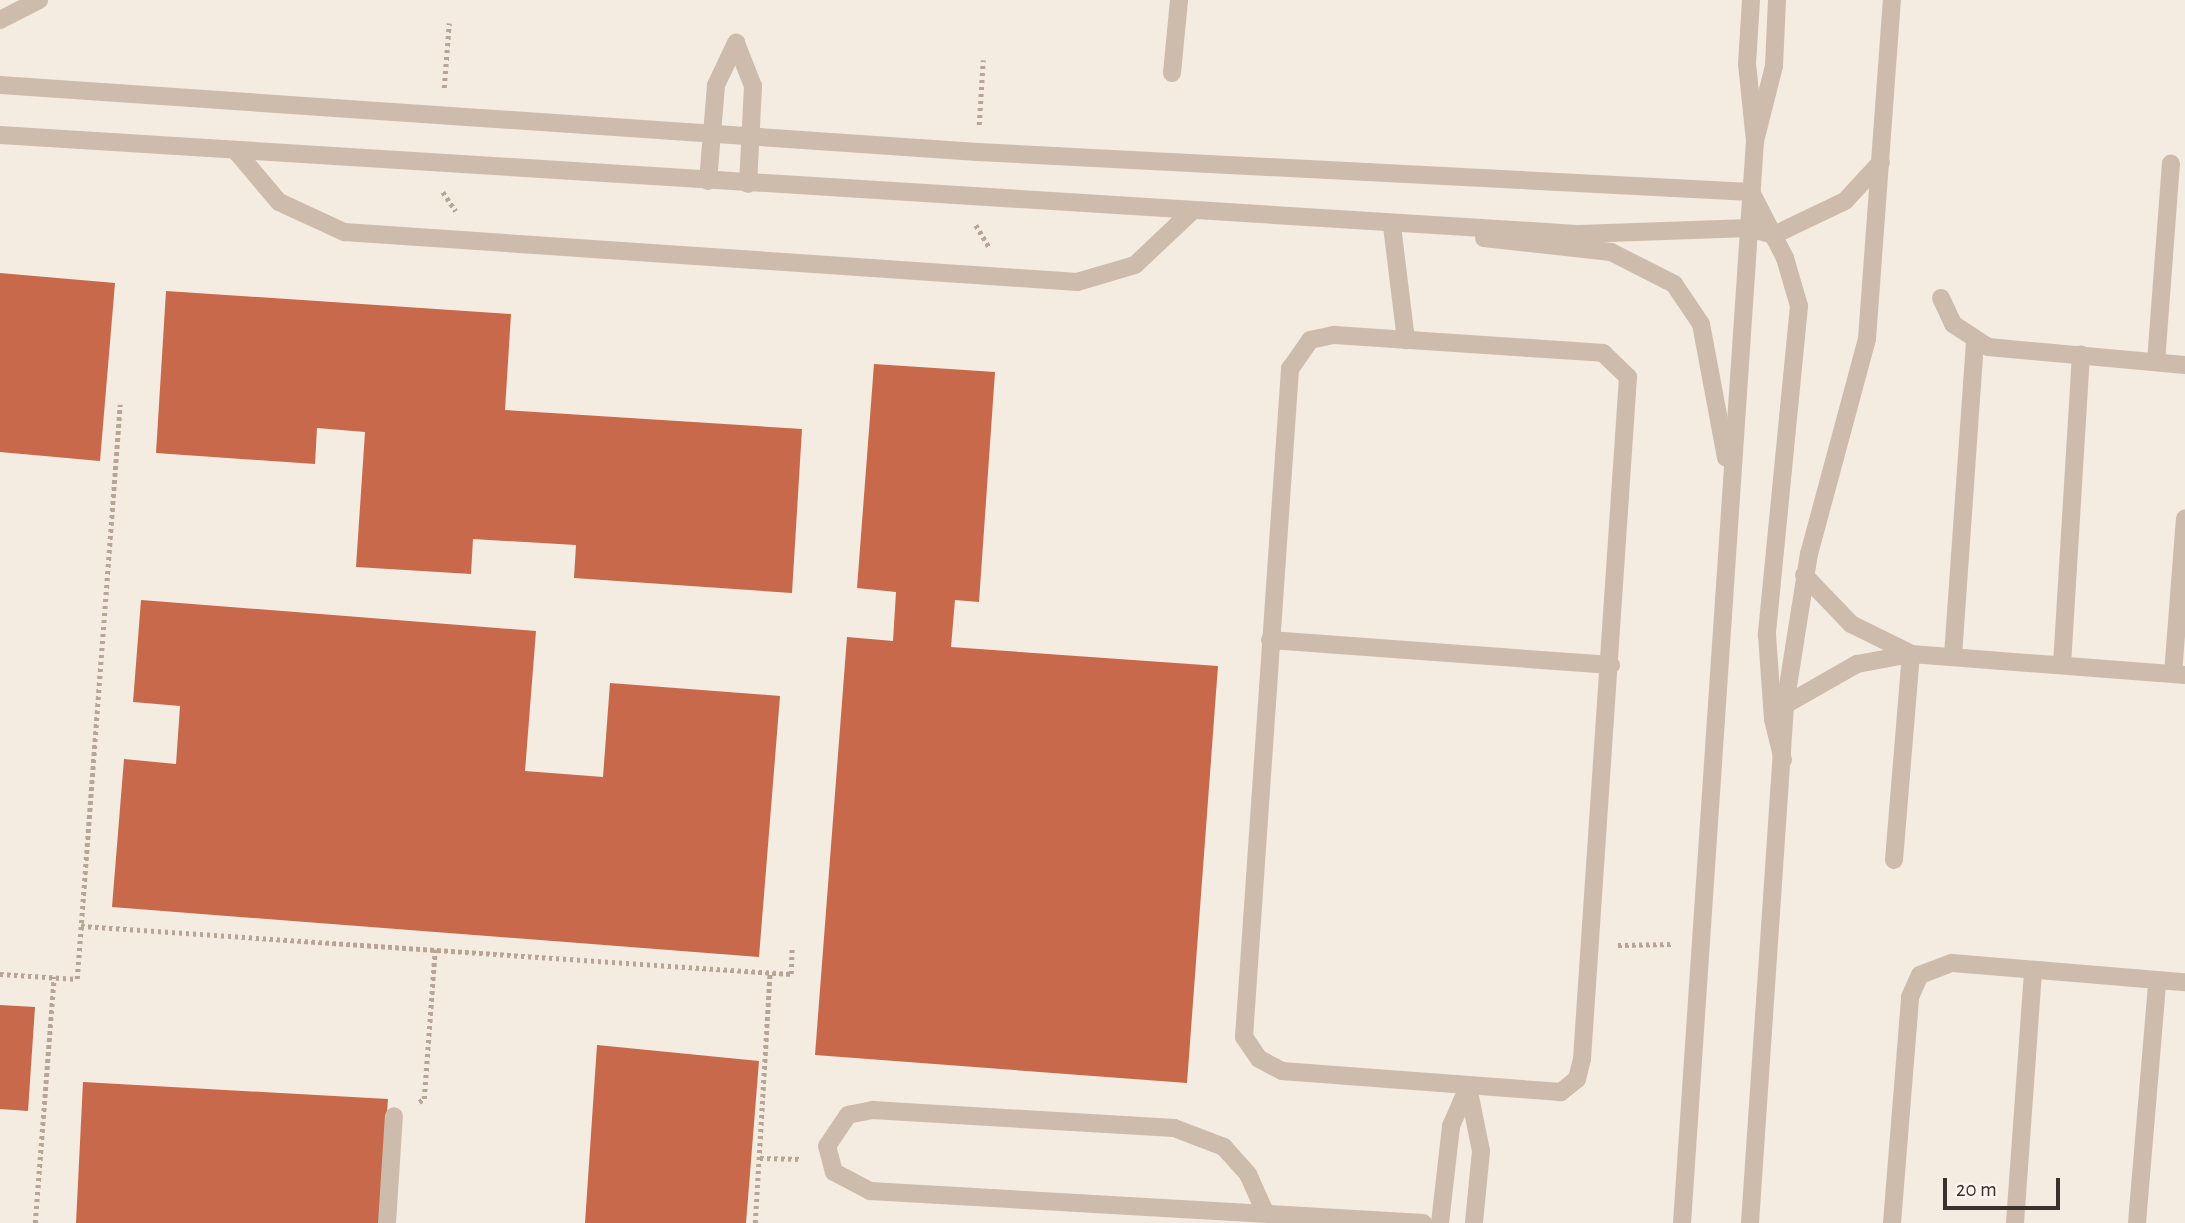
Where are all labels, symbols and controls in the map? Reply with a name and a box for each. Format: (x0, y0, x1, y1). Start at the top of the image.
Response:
scale bar (1947, 1164, 2064, 1208)
text: 20 m (1956, 1179, 1997, 1200)

